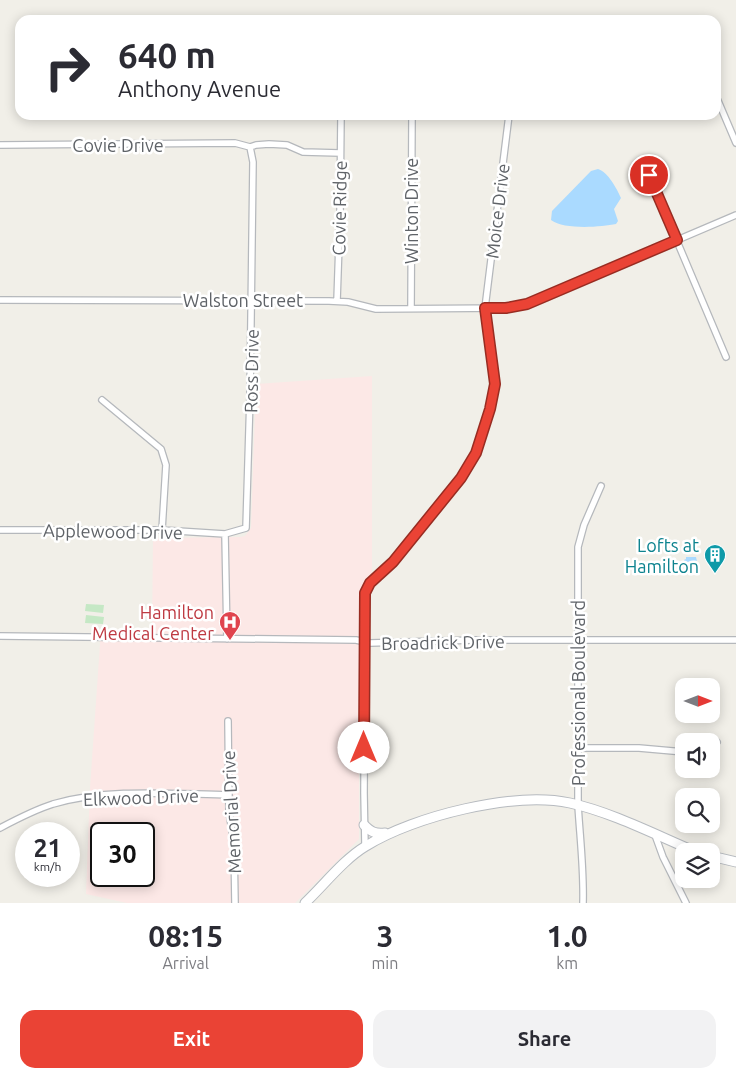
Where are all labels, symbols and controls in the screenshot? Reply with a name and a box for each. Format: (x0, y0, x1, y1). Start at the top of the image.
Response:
icon: right (35, 35, 100, 100)
text: 640 m (118, 35, 216, 75)
text: Anthony Avenue (118, 76, 281, 101)
street label: Covie Drive (72, 135, 164, 155)
pin (628, 154, 670, 196)
street label: Winton Drive (401, 158, 421, 264)
street label: Covie Ridge (328, 160, 350, 256)
icon: arrive (635, 161, 663, 189)
street label: Moice Drive (481, 162, 513, 260)
street label: Walston Street (183, 290, 303, 310)
street label: Ross Drive (240, 329, 262, 413)
street label: Applewood Drive (43, 520, 183, 542)
place label: Lofts at Hamilton (625, 535, 699, 576)
building icon: Lofts at Hamilton (703, 543, 727, 574)
street label: Professional Boulevard (568, 600, 588, 786)
place label: Hamilton Medical Center (92, 602, 214, 643)
hospital icon: Hamilton Medical Center (218, 610, 242, 641)
street label: Broadrick Drive (381, 631, 505, 653)
north arrow (675, 678, 720, 722)
map controls (675, 678, 720, 888)
position arrow (337, 721, 389, 773)
button: sound (675, 733, 720, 778)
street label: Memorial Drive (218, 750, 244, 874)
street label: Elkwood Drive (83, 785, 199, 809)
button: search (675, 788, 720, 833)
speed limit sign: 30 (90, 822, 155, 887)
text: 21 (33, 834, 62, 862)
button: layers (675, 843, 720, 888)
text: km/h (34, 860, 61, 873)
text: 08:15 (148, 919, 223, 953)
text: 3 (376, 919, 393, 953)
text: 1.0 (547, 919, 588, 953)
text: Arrival (162, 954, 209, 972)
text: min (371, 954, 398, 972)
text: km (556, 954, 578, 972)
button: Exit (20, 1010, 363, 1068)
button: Share (373, 1010, 716, 1068)

